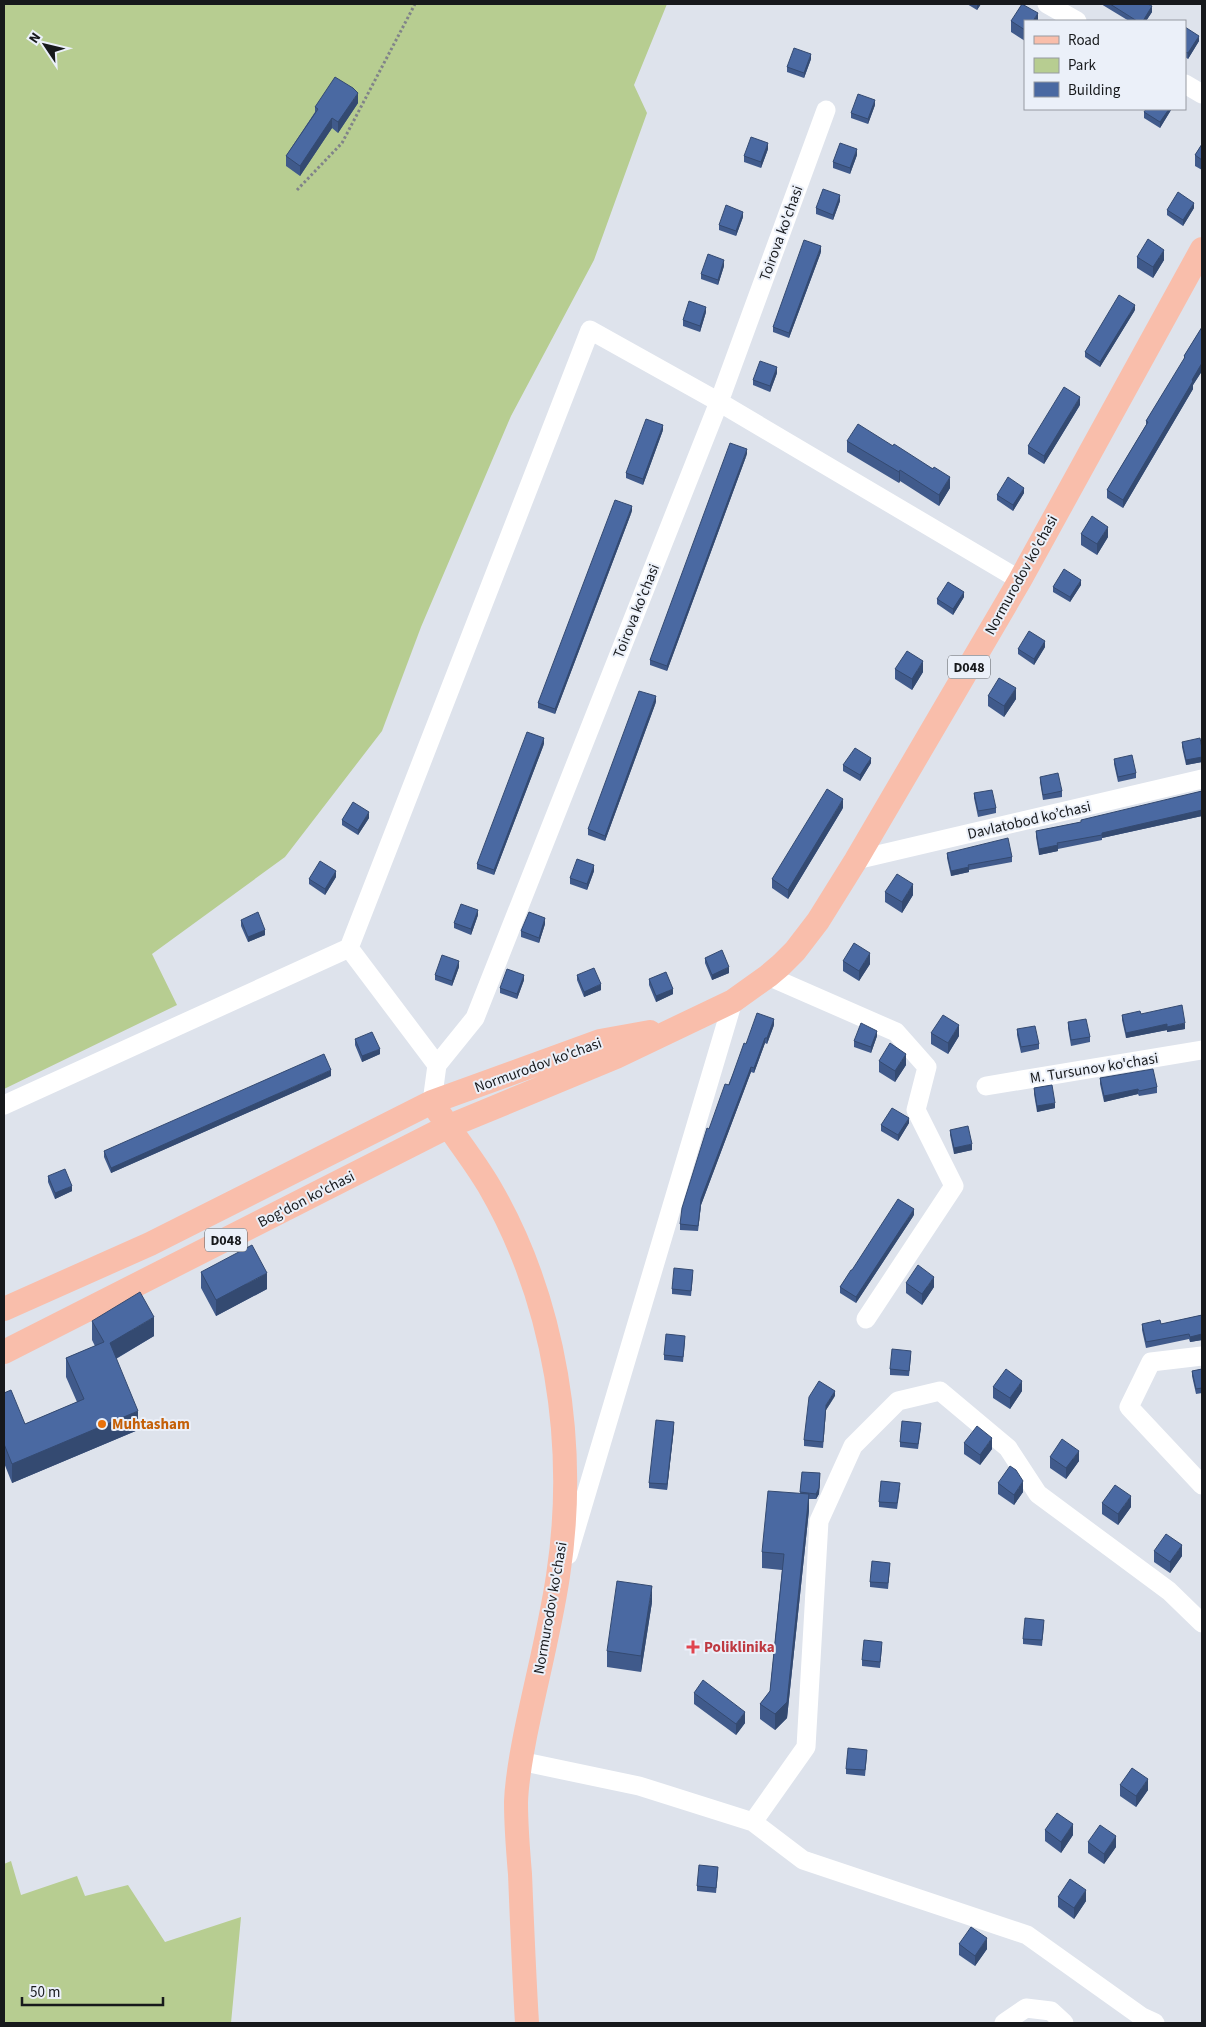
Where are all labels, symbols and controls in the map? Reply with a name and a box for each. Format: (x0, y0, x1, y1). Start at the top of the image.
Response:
north arrow (20, 20, 70, 70)
legend (1024, 20, 1186, 110)
text: N (24, 29, 46, 48)
text: Road (1068, 30, 1100, 51)
text: Park (1068, 55, 1097, 76)
text: Building (1068, 80, 1121, 101)
street label: Toirova ko'chasi (755, 183, 808, 284)
street label: Normurodov ko'chasi (980, 512, 1063, 639)
street label: Toirova ko'chasi (608, 561, 665, 661)
road number: D048 (948, 656, 990, 679)
street label: Davlatobod ko’chasi (965, 796, 1093, 845)
street label: Normurodov ko'chasi (472, 1033, 605, 1098)
street label: M. Tursunov ko'chasi (1028, 1048, 1160, 1089)
street label: Bog'don ko'chasi (254, 1166, 358, 1233)
road number: D048 (205, 1228, 247, 1252)
place label: Muhtasham (112, 1414, 190, 1435)
marker: Muhtasham (96, 1418, 108, 1430)
street label: Normurodov ko'chasi (529, 1540, 572, 1676)
place label: Poliklinika (704, 1637, 775, 1658)
marker: Poliklinika (686, 1640, 700, 1654)
scale bar (22, 1974, 164, 2006)
text: 50 m (30, 1982, 60, 2003)

